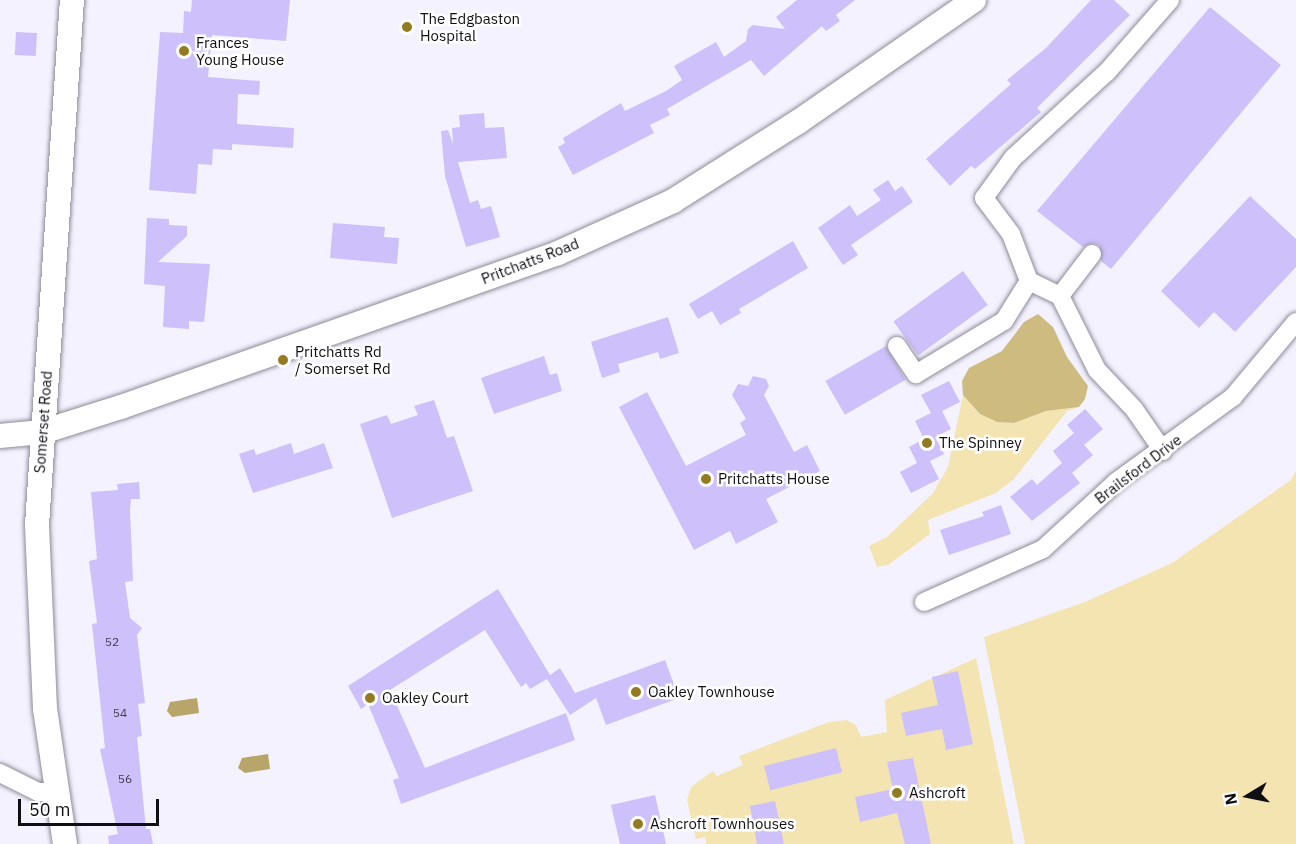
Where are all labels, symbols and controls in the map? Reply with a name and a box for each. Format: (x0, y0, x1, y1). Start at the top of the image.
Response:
place label: The Edgbaston Hospital (420, 9, 520, 44)
marker: The Edgbaston Hospital (398, 18, 416, 36)
place label: Frances Young House (196, 33, 284, 68)
marker: Frances Young House (177, 44, 191, 58)
street label: Pritchatts Road (479, 234, 581, 288)
place label: Pritchatts Rd / Somerset Rd (295, 342, 391, 377)
marker: Pritchatts Rd / Somerset Rd (276, 353, 290, 367)
street label: Somerset Road (30, 370, 56, 474)
street label: Brailsford Drive (1091, 431, 1185, 507)
place label: The Spinney (939, 434, 1022, 452)
marker: The Spinney (920, 436, 934, 450)
place label: Pritchatts House (718, 470, 830, 488)
marker: Pritchatts House (699, 472, 713, 486)
house number: 52 (105, 635, 119, 649)
place label: Oakley Townhouse (648, 683, 775, 701)
marker: Oakley Townhouse (629, 685, 643, 699)
place label: Oakley Court (382, 689, 469, 707)
marker: Oakley Court (363, 691, 377, 705)
house number: 54 (113, 706, 127, 720)
north arrow (1218, 766, 1278, 826)
house number: 56 (118, 772, 132, 786)
place label: Ashcroft (909, 784, 966, 802)
marker: Ashcroft (890, 786, 904, 800)
scale bar (21, 787, 162, 825)
text: N (1219, 792, 1241, 807)
text: 50 m (29, 798, 71, 821)
place label: Ashcroft Townhouses (650, 815, 795, 833)
marker: Ashcroft Townhouses (631, 817, 645, 831)

